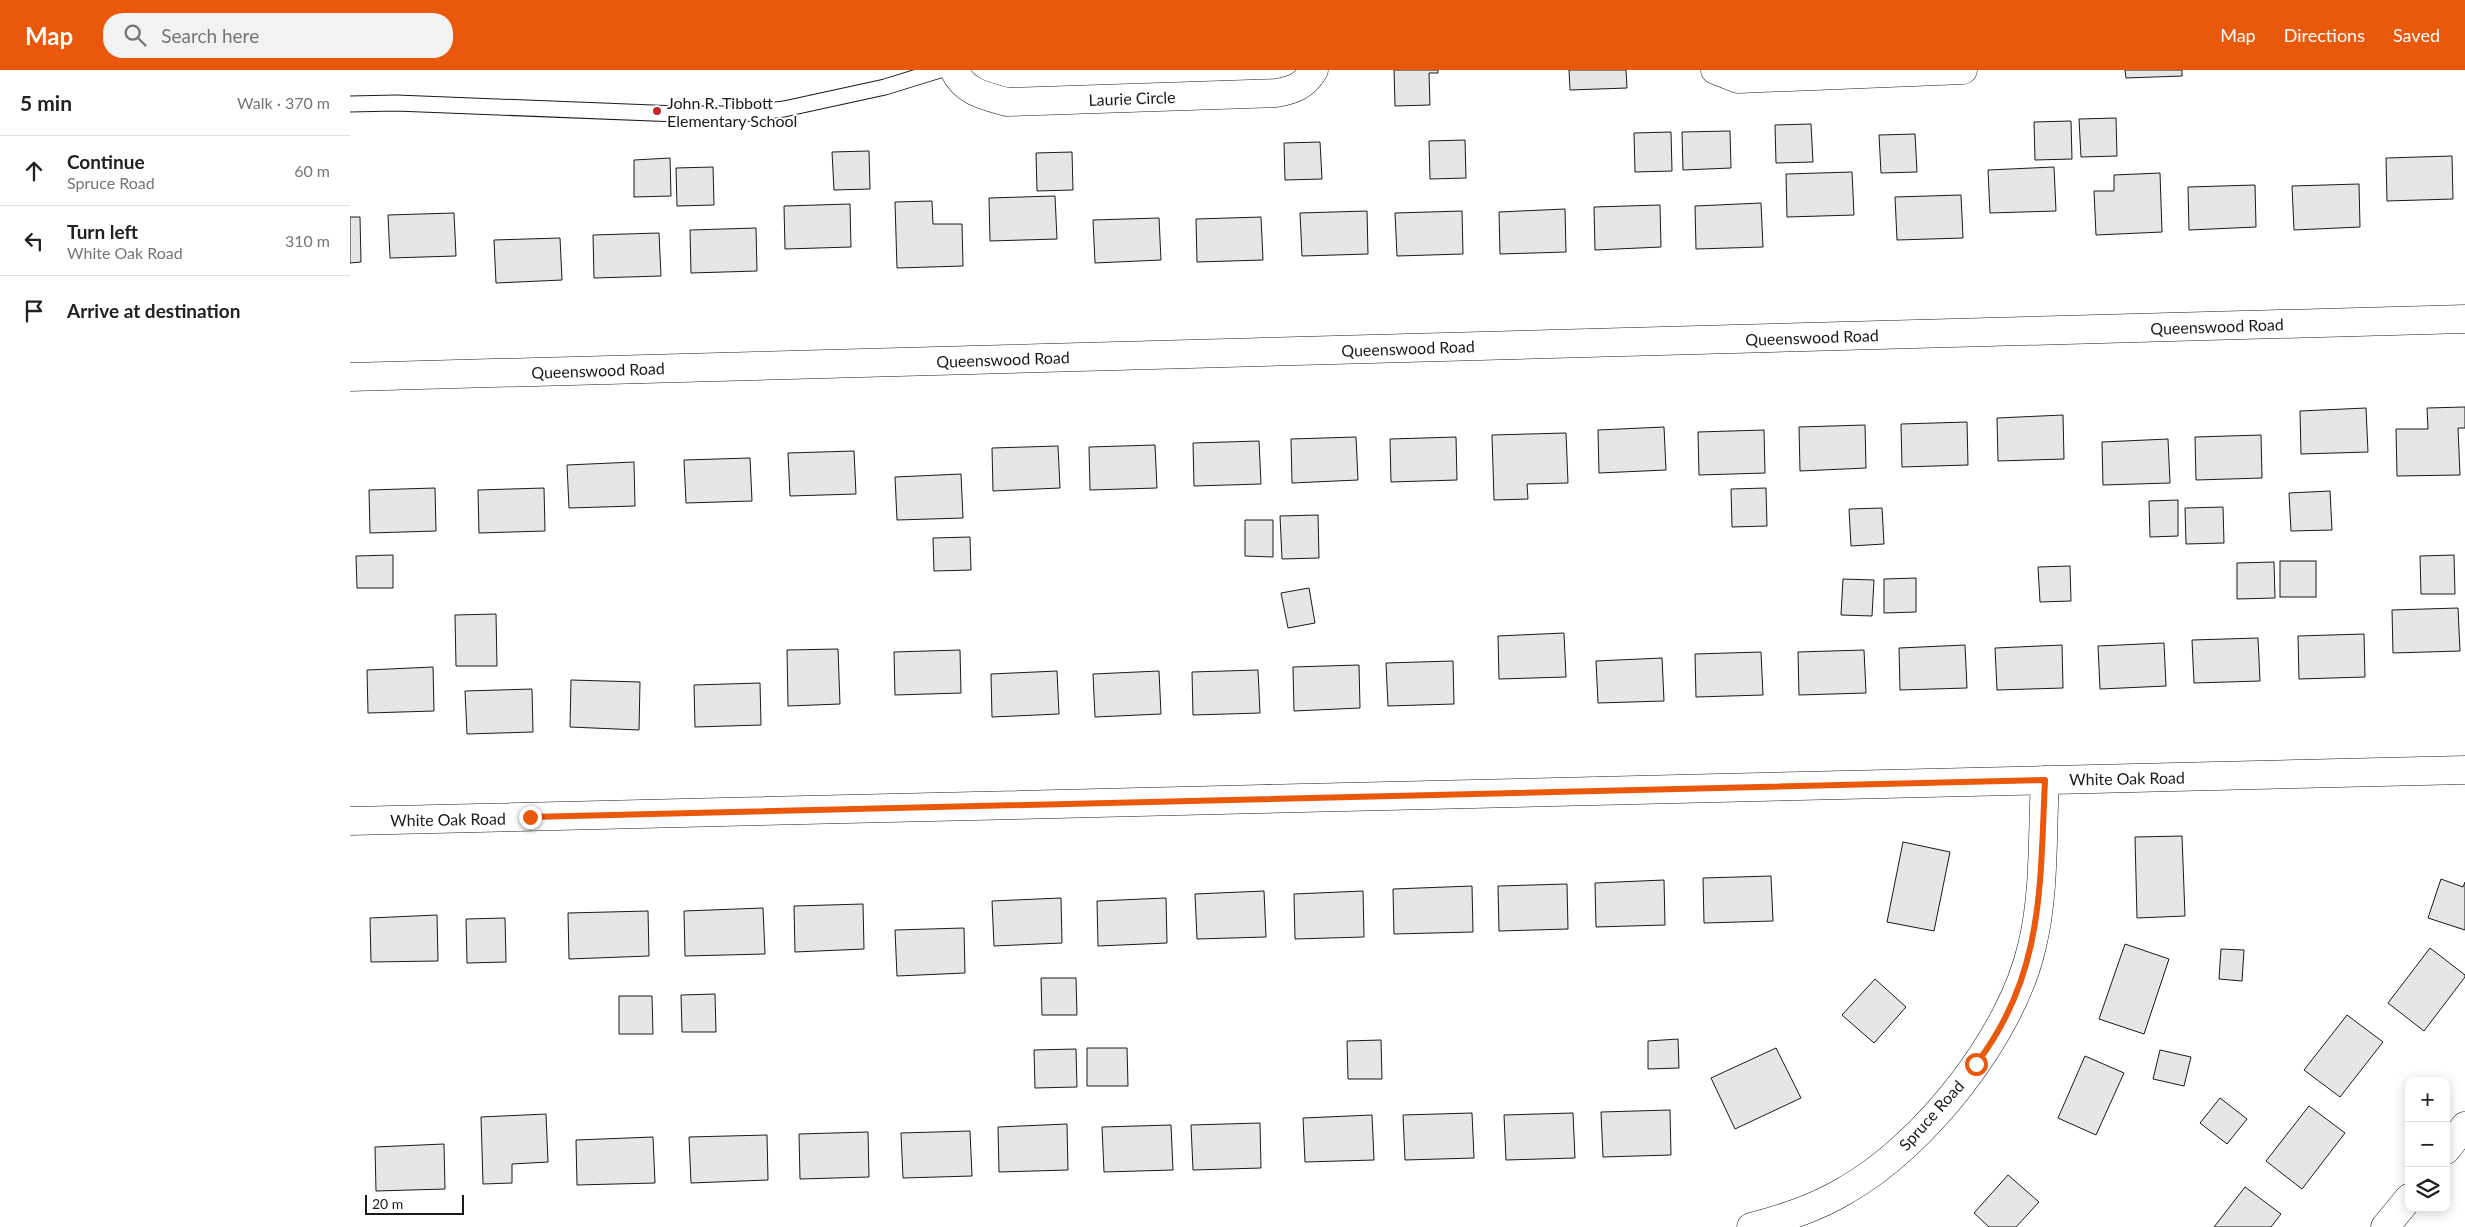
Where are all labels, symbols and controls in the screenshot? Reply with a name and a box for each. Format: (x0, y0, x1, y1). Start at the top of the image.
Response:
search box (103, 13, 453, 58)
text: Map (25, 21, 73, 50)
icon: search (121, 21, 149, 49)
text: Search here (161, 24, 259, 47)
text: Map (2220, 24, 2256, 46)
text: Directions (2284, 24, 2365, 46)
text: Saved (2393, 24, 2440, 46)
street label: Laurie Circle (1088, 87, 1176, 109)
text: 5 min (20, 90, 72, 115)
text: Walk · 370 m (237, 93, 330, 112)
place label: John R. Tibbott Elementary School (667, 93, 797, 130)
marker: John R. Tibbott Elementary School (651, 105, 663, 117)
text: Continue (67, 150, 145, 173)
icon: ahead (20, 157, 48, 185)
text: 60 m (294, 161, 330, 180)
text: Spruce Road (67, 173, 155, 192)
text: Turn left (67, 220, 138, 243)
icon: left (20, 227, 48, 255)
text: 310 m (285, 231, 330, 250)
text: White Oak Road (67, 243, 183, 262)
icon: arrive (20, 297, 48, 325)
text: Arrive at destination (67, 299, 240, 322)
street label: Queenswood Road (2150, 314, 2284, 338)
street label: Queenswood Road (1745, 325, 1879, 349)
street label: Queenswood Road (1341, 336, 1475, 360)
street label: Queenswood Road (936, 347, 1070, 371)
street label: Queenswood Road (531, 358, 665, 382)
street label: White Oak Road (2069, 767, 2185, 789)
route end (519, 806, 542, 829)
street label: White Oak Road (390, 808, 506, 830)
route start (1965, 1053, 1988, 1076)
street label: Spruce Road (1895, 1076, 1967, 1154)
map controls (2405, 1077, 2450, 1212)
button: + (2405, 1077, 2450, 1122)
button: − (2405, 1122, 2450, 1167)
button: layers (2405, 1167, 2450, 1212)
scale bar (365, 1192, 464, 1215)
text: 20 m (372, 1195, 403, 1212)

